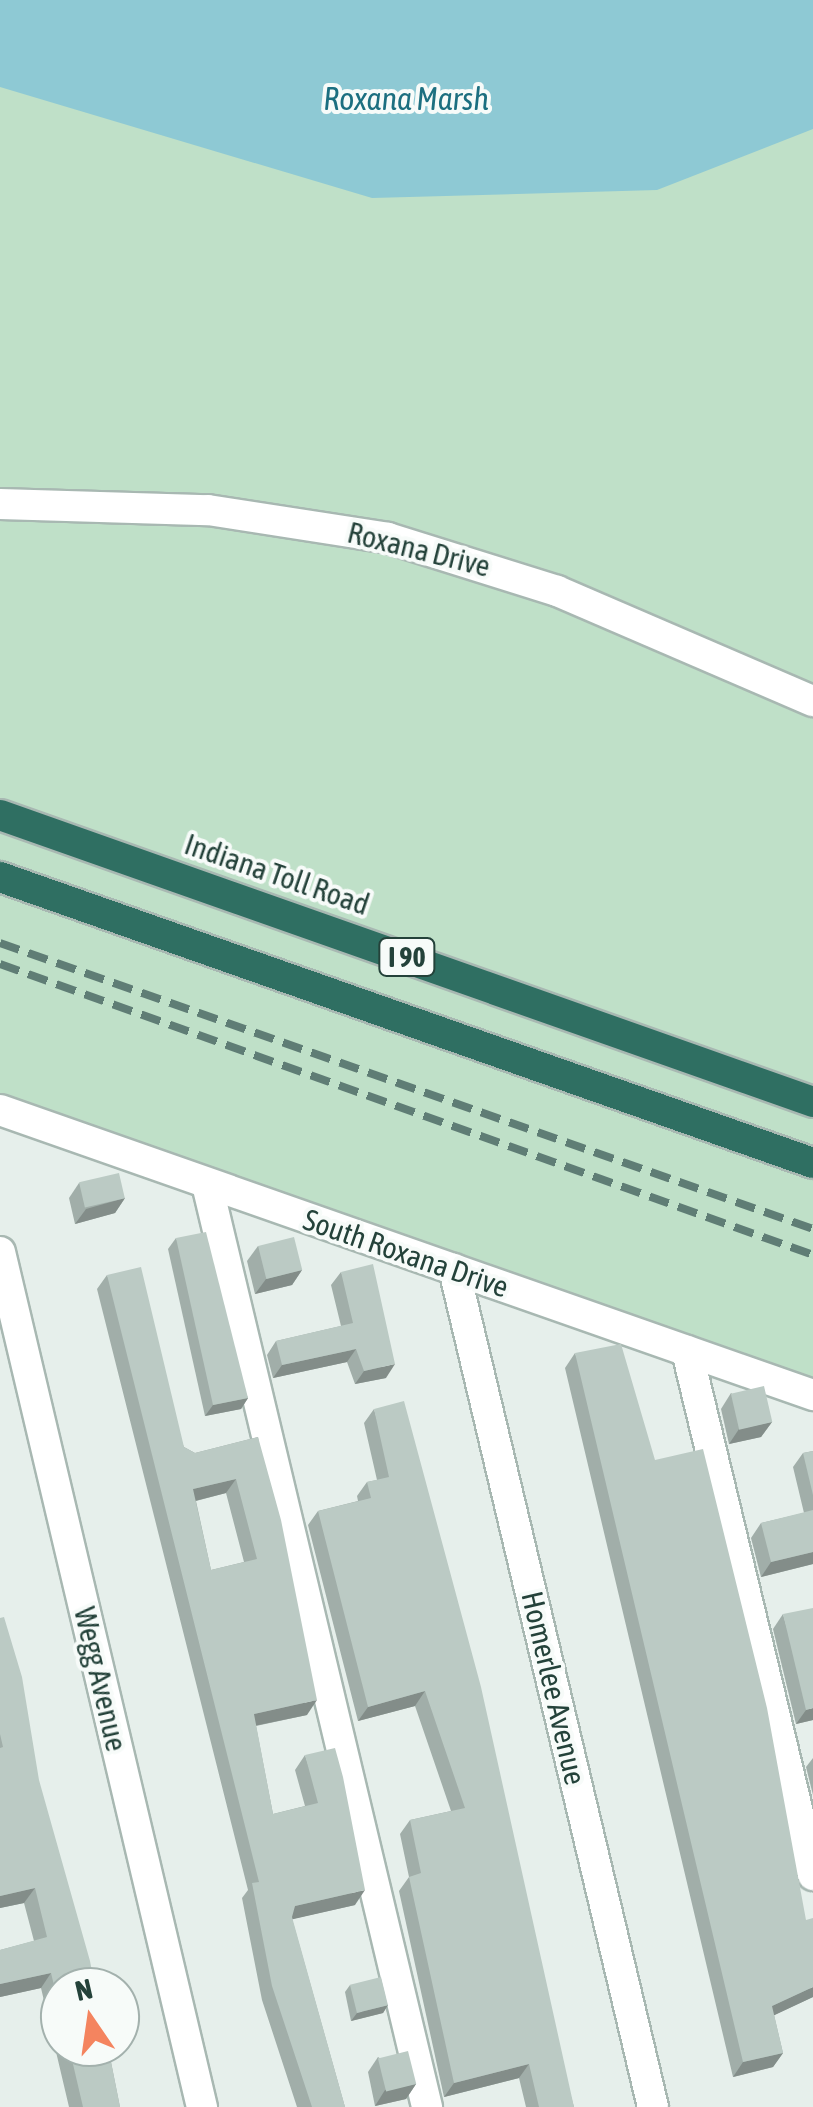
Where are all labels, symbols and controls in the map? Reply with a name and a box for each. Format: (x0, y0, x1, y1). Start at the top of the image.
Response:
water label: Roxana Marsh (323, 80, 489, 118)
street label: Roxana Drive (344, 514, 494, 584)
street label: Indiana Toll Road (180, 826, 374, 922)
road number: I 90 (377, 934, 437, 980)
street label: South Roxana Drive (299, 1201, 513, 1305)
street label: Homerlee Avenue (514, 1588, 594, 1788)
street label: Wegg Avenue (67, 1603, 135, 1755)
north arrow (40, 1967, 140, 2067)
text: N (72, 1972, 95, 2007)

